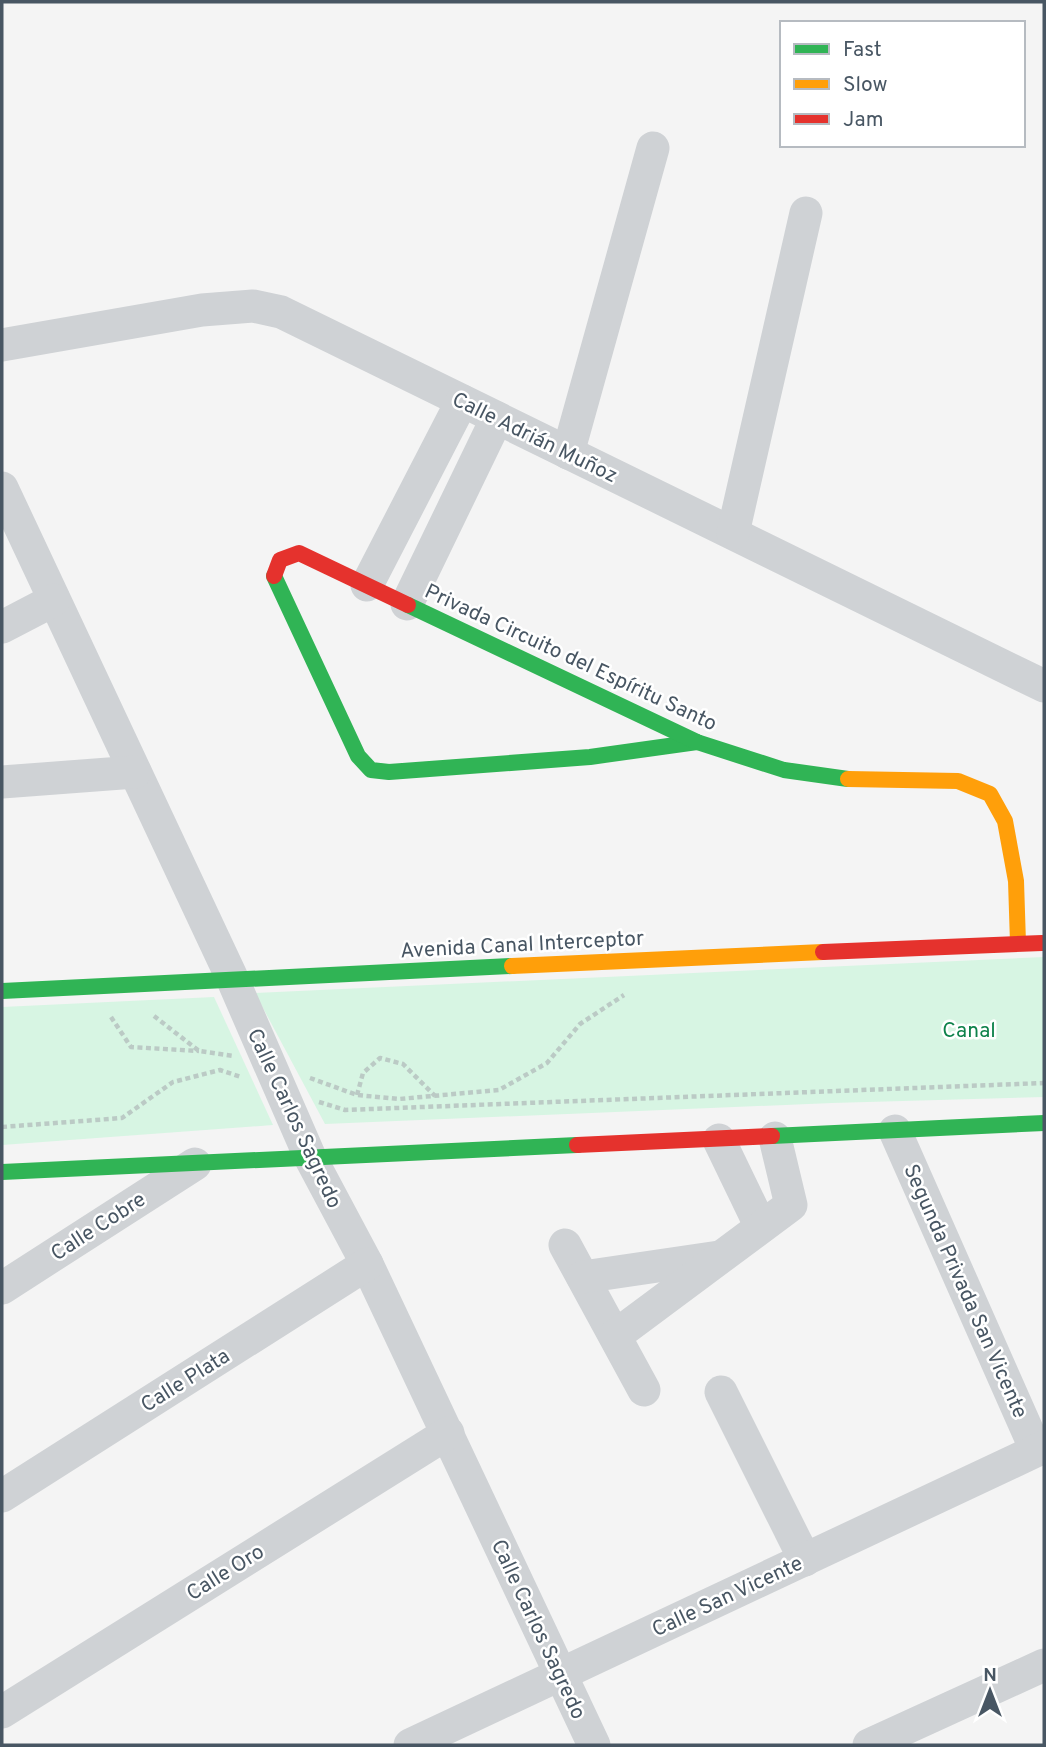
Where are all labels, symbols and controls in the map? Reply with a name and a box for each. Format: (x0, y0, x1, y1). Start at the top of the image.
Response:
legend (780, 21, 1025, 147)
text: Fast (843, 37, 882, 64)
text: Slow (843, 72, 888, 99)
text: Jam (843, 107, 884, 134)
street label: Calle Adrián Muñoz (447, 387, 622, 490)
street label: Privada Circuito del Espíritu Santo (420, 579, 721, 738)
street label: Avenida Canal Interceptor (399, 926, 645, 965)
park label: Canal (942, 1018, 996, 1045)
street label: Calle Carlos Sagredo (240, 1024, 347, 1213)
street label: Segunda Privada San Vicente (896, 1160, 1033, 1423)
street label: Calle Cobre (46, 1187, 151, 1268)
street label: Calle Plata (136, 1343, 235, 1419)
street label: Calle Carlos Sagredo (484, 1535, 591, 1724)
street label: Calle Oro (182, 1539, 270, 1608)
street label: Calle San Vicente (648, 1551, 807, 1644)
north arrow (955, 1656, 1025, 1726)
text: N (983, 1664, 997, 1688)

